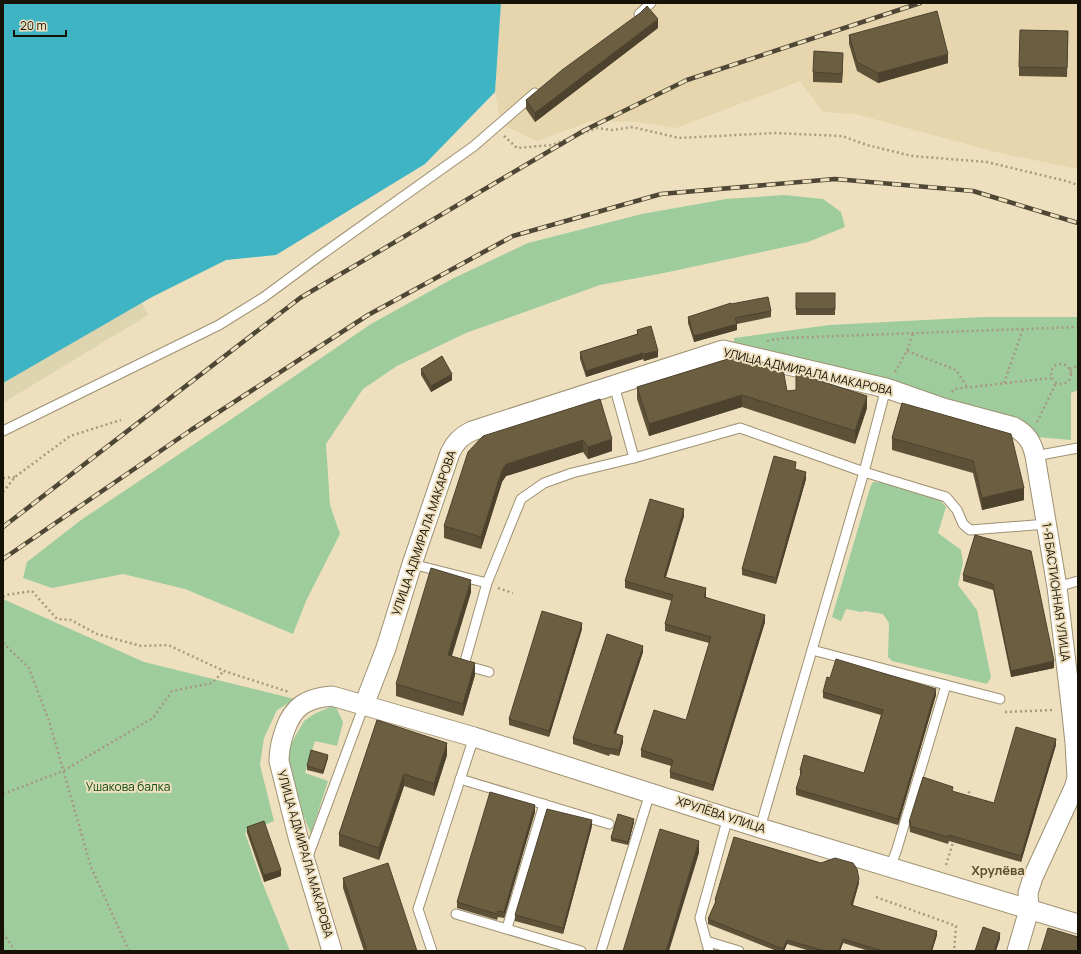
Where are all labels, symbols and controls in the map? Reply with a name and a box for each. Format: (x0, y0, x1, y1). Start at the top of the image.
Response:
scale bar (14, 12, 66, 38)
text: 20 m (20, 17, 47, 34)
street label: УЛИЦА АДМИРАЛА МАКАРОВА (722, 344, 895, 399)
street label: УЛИЦА АДМИРАЛА МАКАРОВА (387, 448, 460, 618)
street label: 1-Я БАСТИОННАЯ УЛИЦА (1038, 521, 1075, 663)
street label: УЛИЦА АДМИРАЛА МАКАРОВА (273, 768, 338, 940)
park label: Ушакова балка (86, 778, 170, 795)
street label: ХРУЛЁВА УЛИЦА (674, 792, 768, 837)
district label: Хрулёва (971, 861, 1025, 879)

